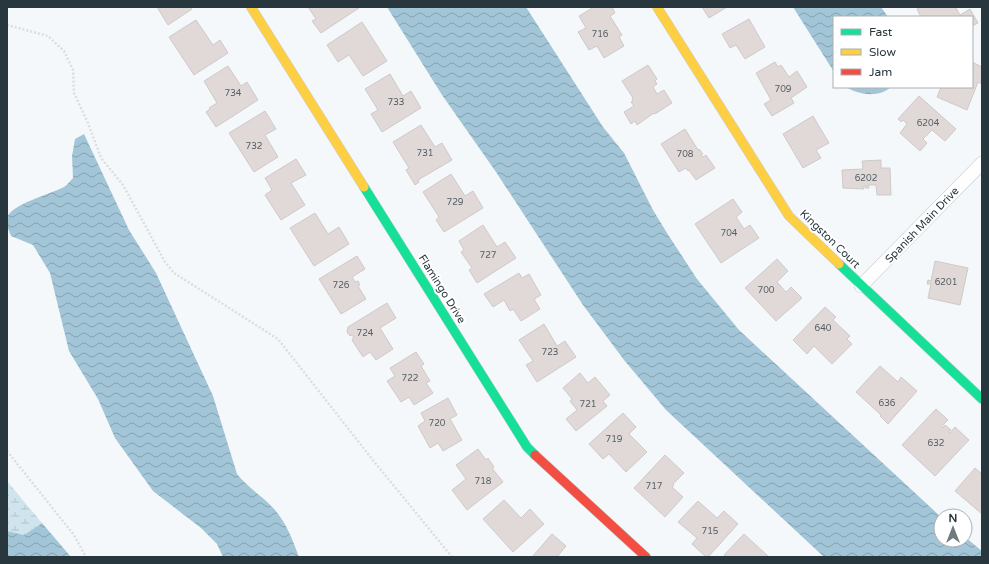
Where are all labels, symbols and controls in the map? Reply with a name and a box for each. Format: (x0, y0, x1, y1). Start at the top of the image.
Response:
legend (833, 16, 973, 88)
text: Fast (869, 25, 893, 39)
house number: 716 (592, 29, 609, 40)
text: Slow (869, 45, 896, 59)
text: Jam (869, 65, 892, 79)
house number: 709 (775, 84, 792, 95)
house number: 734 (225, 88, 242, 99)
house number: 733 (388, 97, 404, 108)
house number: 6204 (917, 118, 940, 129)
house number: 732 (246, 141, 262, 152)
house number: 731 (417, 148, 433, 159)
house number: 708 (677, 149, 694, 160)
house number: 6202 (855, 173, 877, 184)
street label: Spanish Main Drive (882, 184, 962, 266)
house number: 729 (447, 197, 464, 208)
street label: Kingston Court (797, 207, 863, 271)
house number: 704 (721, 228, 738, 239)
house number: 727 (480, 250, 497, 261)
street label: Flamingo Drive (416, 252, 468, 326)
house number: 6201 (935, 277, 957, 288)
house number: 726 (333, 280, 350, 291)
house number: 700 (758, 285, 775, 296)
house number: 640 (815, 323, 832, 334)
house number: 724 (357, 328, 374, 339)
house number: 723 (542, 347, 558, 358)
house number: 722 (402, 373, 418, 384)
house number: 636 (879, 398, 896, 409)
house number: 721 (580, 399, 596, 410)
house number: 720 (429, 418, 446, 429)
house number: 719 (606, 434, 623, 445)
house number: 632 (928, 438, 944, 449)
house number: 718 (475, 476, 492, 487)
house number: 717 (646, 481, 663, 492)
north arrow (933, 508, 973, 548)
text: N (949, 512, 957, 525)
house number: 715 (702, 526, 719, 537)

